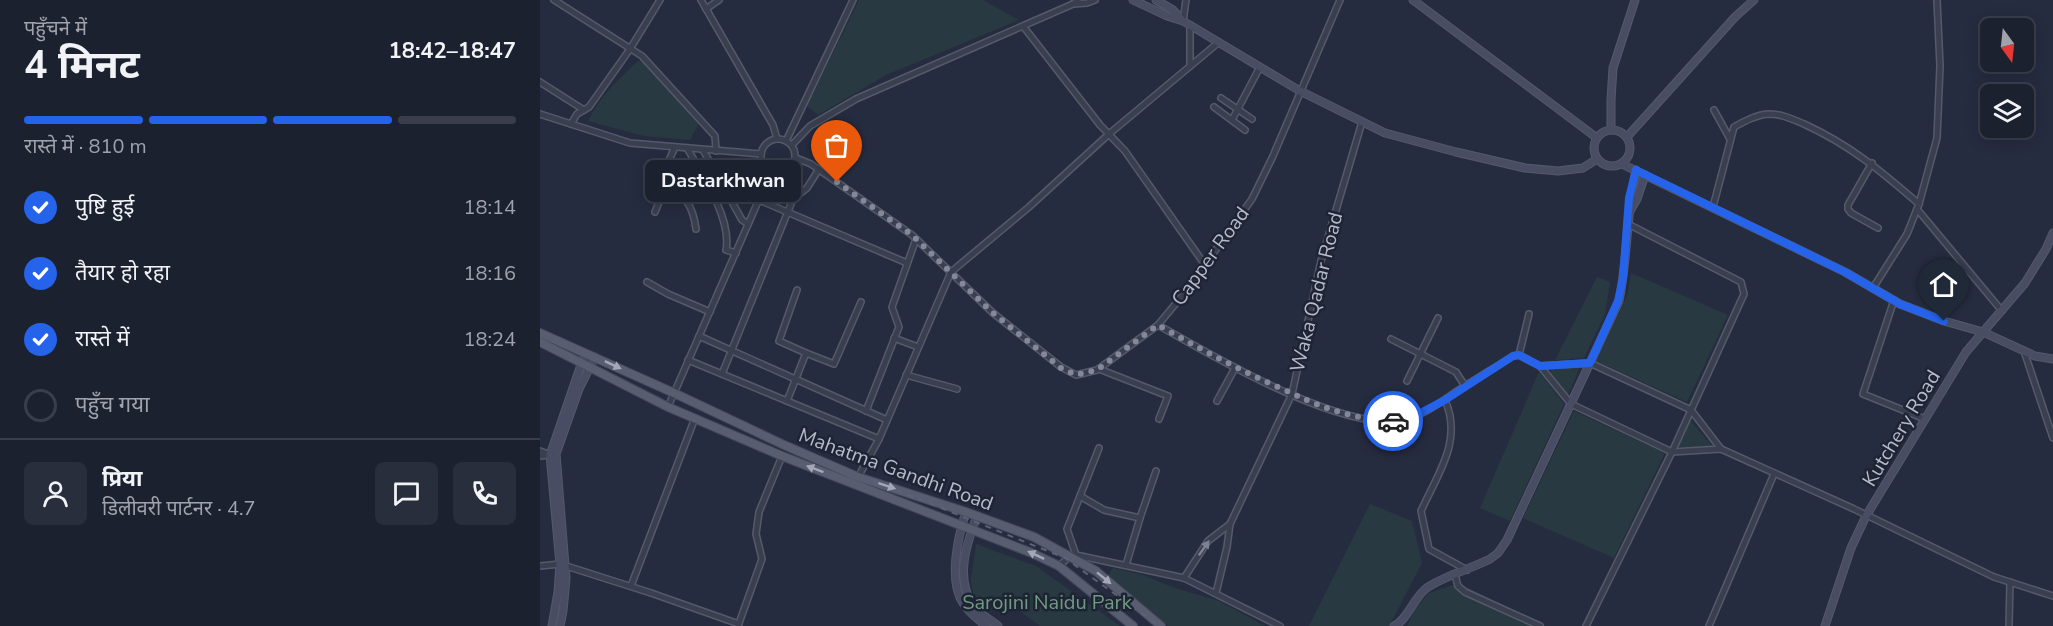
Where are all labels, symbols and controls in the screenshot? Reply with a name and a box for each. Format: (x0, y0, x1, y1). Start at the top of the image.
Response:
text: पहुँचने में (24, 15, 87, 42)
north arrow (1980, 18, 2034, 72)
map controls (1980, 18, 2034, 138)
text: 18:42–18:47 (388, 36, 516, 66)
text: 4 मिनट (24, 39, 140, 92)
button: layers (1980, 84, 2034, 138)
pin (811, 120, 862, 182)
icon: bag (820, 129, 853, 162)
text: रास्ते में · 810 m (24, 133, 147, 160)
callout: Dastarkhwan (645, 161, 801, 203)
text: Dastarkhwan (661, 167, 785, 194)
icon: check (24, 191, 57, 224)
text: पुष्टि हुई (75, 192, 134, 222)
text: 18:14 (463, 194, 516, 221)
street label: Capper Road (1165, 201, 1256, 311)
street label: Waka Qadar Road (1284, 209, 1349, 375)
icon: check (24, 257, 57, 290)
text: तैयार हो रहा (75, 258, 170, 288)
pin (1918, 259, 1969, 321)
text: 18:16 (463, 260, 516, 287)
icon: home (1927, 268, 1960, 301)
icon: check (24, 323, 57, 356)
text: रास्ते में (75, 324, 130, 354)
text: 18:24 (463, 326, 516, 353)
one-way arrow (604, 360, 622, 370)
street label: Kutchery Road (1856, 365, 1947, 492)
text: पहुँच गया (75, 390, 150, 420)
courier (1363, 391, 1423, 451)
icon: car (1377, 405, 1410, 438)
street label: Mahatma Gandhi Road (795, 422, 997, 517)
button: person (24, 462, 87, 525)
button: chat (375, 462, 438, 525)
button: phone (453, 462, 516, 525)
text: प्रिया (102, 464, 142, 494)
one-way arrow (806, 464, 824, 473)
one-way arrow (878, 482, 896, 491)
text: डिलीवरी पार्टनर · 4.7 (102, 495, 256, 522)
one-way arrow (1198, 541, 1210, 557)
one-way arrow (1027, 550, 1044, 559)
one-way arrow (1096, 571, 1111, 584)
park label: Sarojini Naidu Park (962, 589, 1133, 616)

